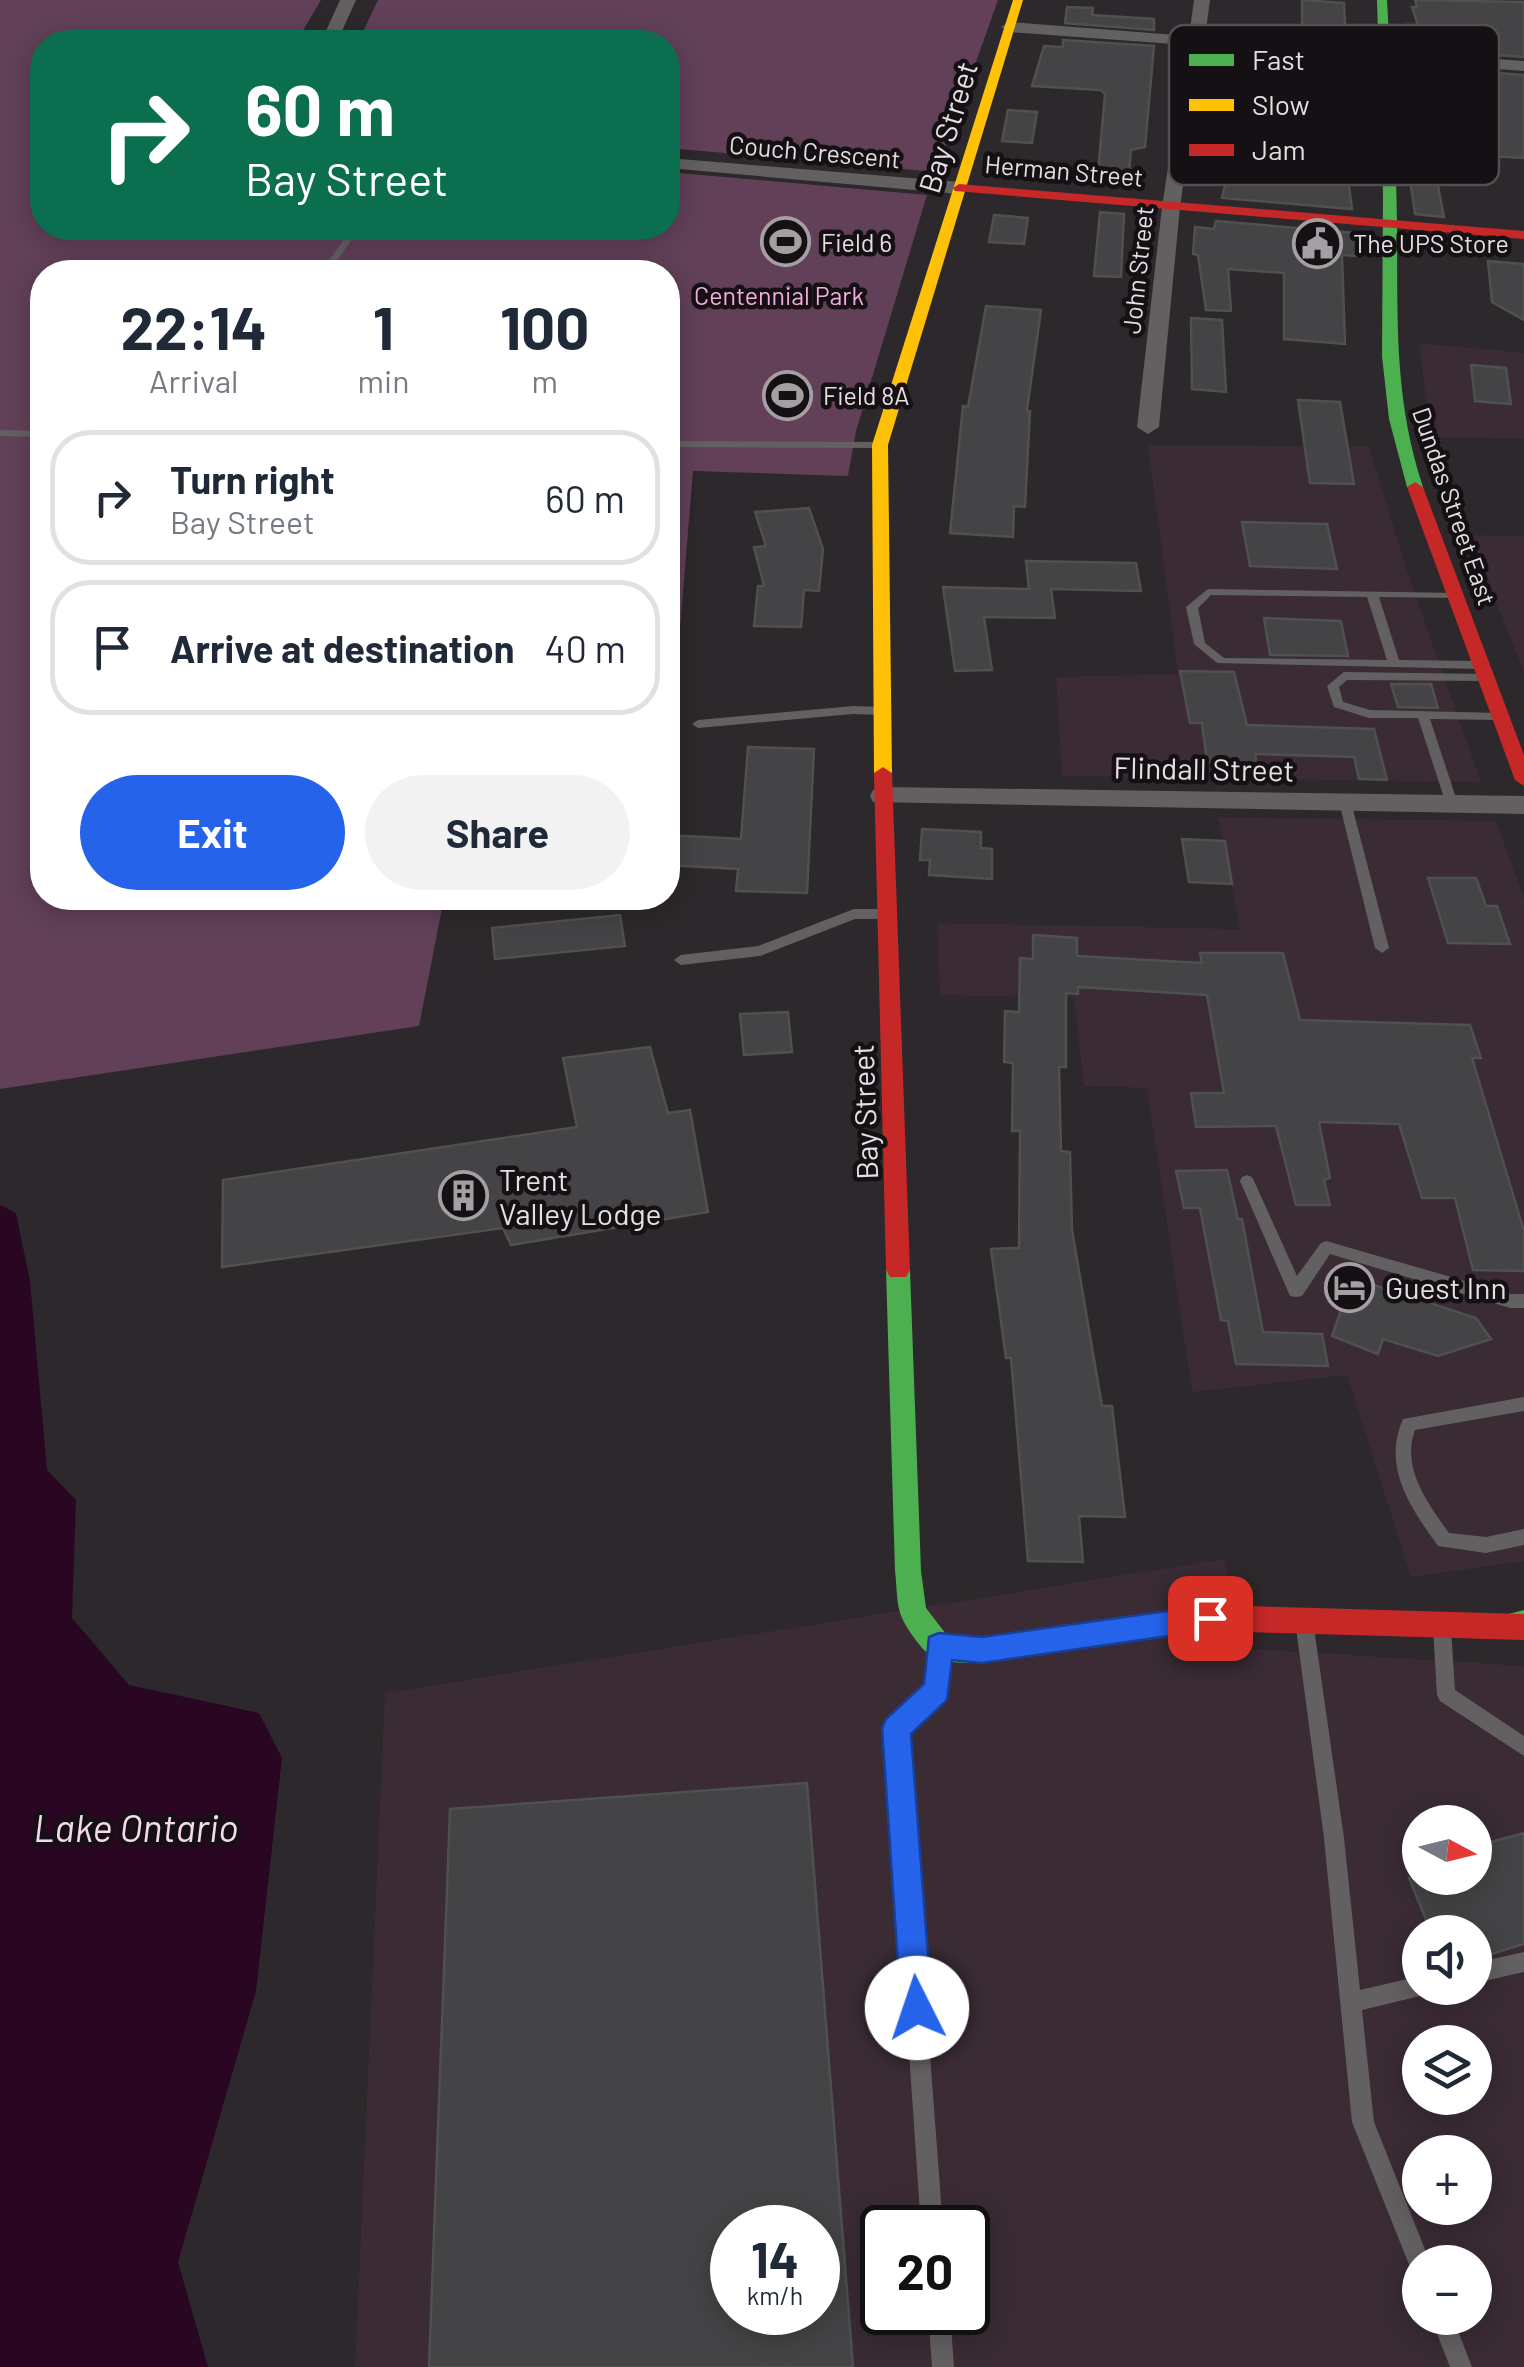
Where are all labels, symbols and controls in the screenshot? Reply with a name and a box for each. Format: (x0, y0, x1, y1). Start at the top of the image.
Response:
legend (1169, 25, 1499, 185)
text: Fast (1252, 42, 1305, 76)
street label: Bay Street (910, 57, 984, 197)
text: 60 m (245, 66, 395, 150)
icon: right (80, 70, 210, 200)
text: Slow (1252, 87, 1310, 121)
street label: Couch Crescent (728, 129, 902, 173)
text: Jam (1252, 132, 1306, 166)
street label: Herman Street (984, 148, 1144, 192)
text: Bay Street (245, 151, 448, 205)
street label: John Street (1115, 205, 1159, 335)
sports icon: Field 6 (760, 216, 812, 268)
public building icon: The UPS Store (1292, 217, 1344, 269)
place label: Field 6 (821, 227, 892, 257)
place label: The UPS Store (1353, 228, 1509, 258)
park label: Centennial Park (694, 280, 864, 310)
text: 22:14 (120, 290, 267, 362)
text: 1 (373, 290, 394, 362)
text: 100 (500, 290, 590, 362)
text: Arrival (149, 361, 238, 399)
text: min (358, 361, 409, 399)
text: m (531, 361, 558, 399)
sports icon: Field 8A (762, 369, 814, 421)
place label: Field 8A (823, 380, 910, 410)
street label: Dundas Street East (1407, 403, 1503, 609)
text: Turn right (170, 456, 335, 502)
icon: right (85, 470, 140, 525)
text: 60 m (545, 475, 625, 521)
text: Bay Street (170, 502, 315, 540)
icon: arrive (85, 620, 140, 675)
text: Arrive at destination (170, 625, 515, 671)
text: 40 m (545, 625, 626, 671)
street label: Flindall Street (1113, 748, 1295, 788)
button: Exit (80, 775, 345, 890)
button: Share (365, 775, 630, 890)
street label: Bay Street (844, 1044, 884, 1180)
place label: Trent Valley Lodge (499, 1161, 662, 1231)
building icon: Trent Valley Lodge (438, 1170, 490, 1222)
hotel icon: Guest Inn (1324, 1261, 1376, 1313)
place label: Guest Inn (1385, 1269, 1507, 1305)
pin (1168, 1576, 1253, 1661)
icon: arrive (1183, 1591, 1238, 1646)
water label: Lake Ontario (34, 1804, 238, 1850)
north arrow (1402, 1805, 1492, 1895)
map controls (1402, 1805, 1492, 2335)
button: sound (1402, 1915, 1492, 2005)
position arrow (865, 1956, 969, 2060)
button: layers (1402, 2025, 1492, 2115)
button: + (1402, 2135, 1492, 2225)
speed limit sign: 20 (860, 2205, 990, 2335)
text: 14 (751, 2228, 799, 2288)
button: − (1402, 2245, 1492, 2335)
text: km/h (747, 2280, 803, 2310)

